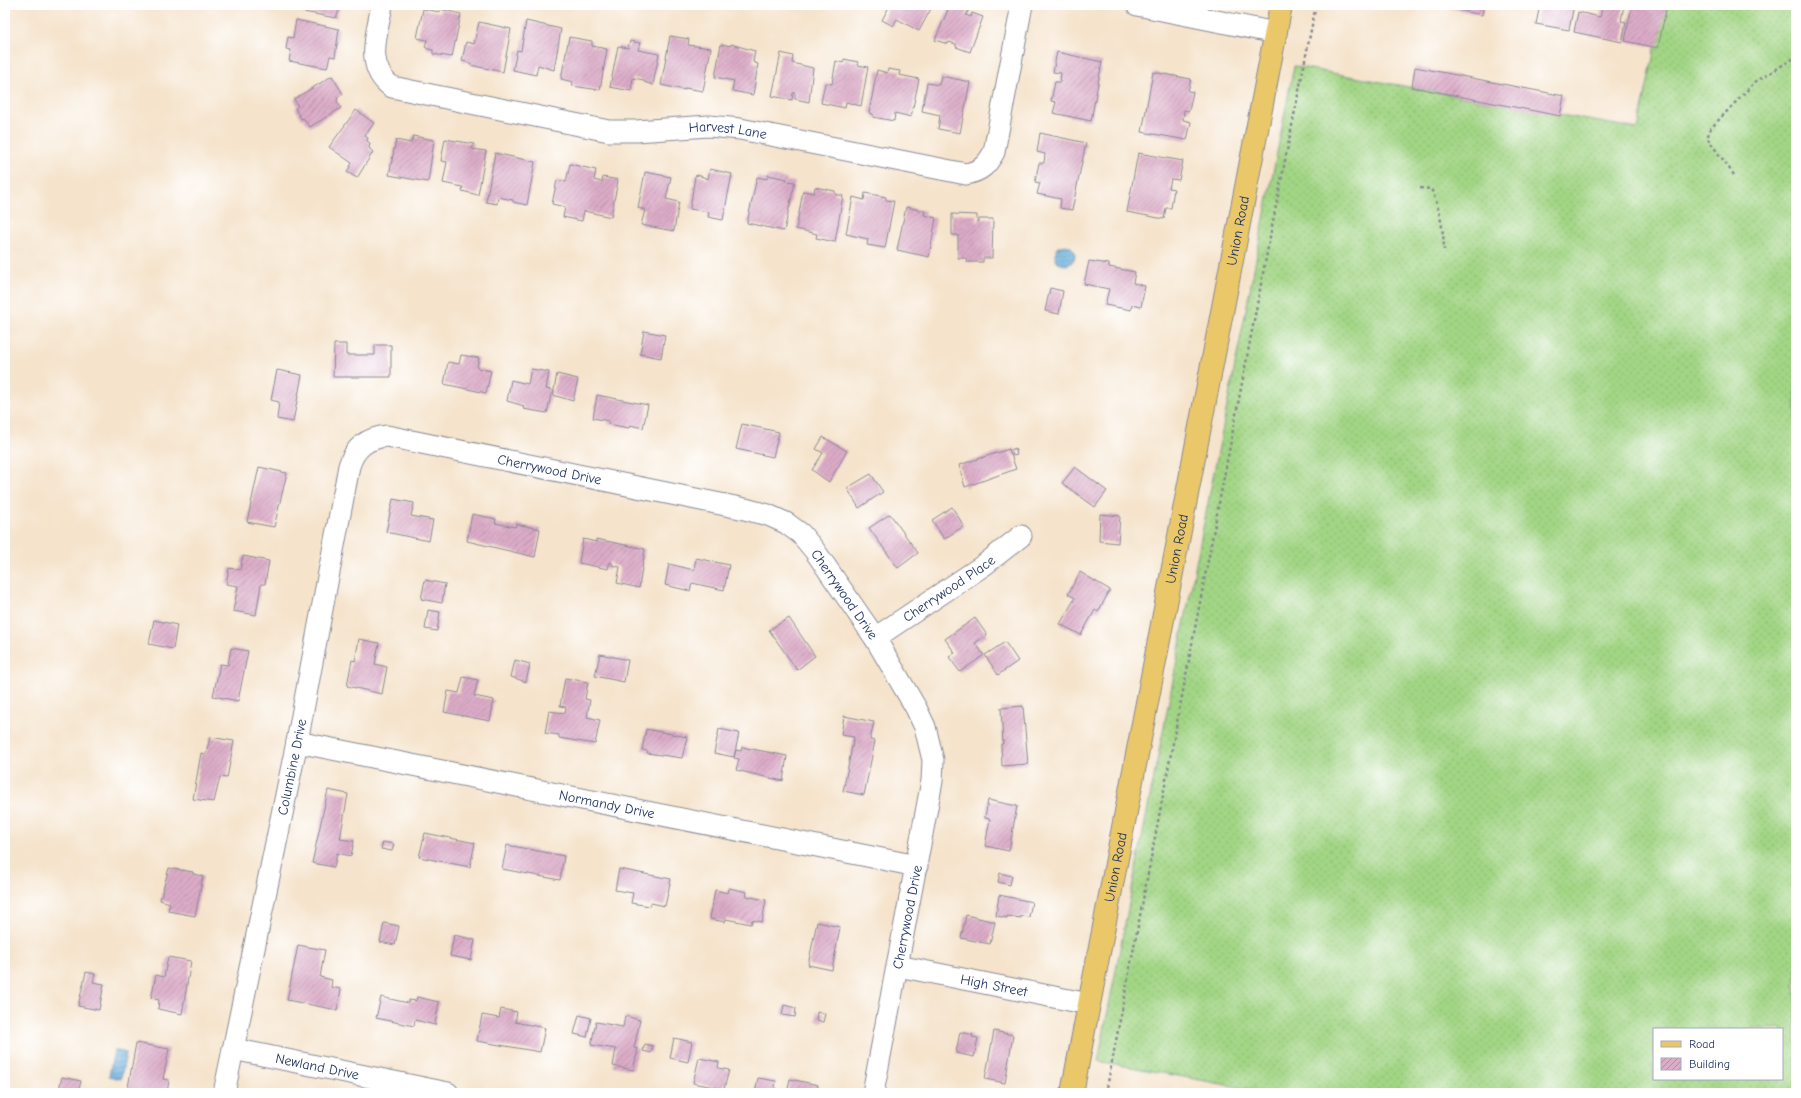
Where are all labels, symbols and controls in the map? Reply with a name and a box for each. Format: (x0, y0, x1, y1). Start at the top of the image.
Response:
street label: Harvest Lane (688, 118, 768, 143)
street label: Union Road (1223, 195, 1253, 267)
street label: Cherrywood Drive (496, 451, 603, 489)
street label: Union Road (1162, 513, 1192, 585)
street label: Cherrywood Drive (807, 546, 881, 643)
street label: Cherrywood Place (900, 552, 999, 626)
street label: Columbine Drive (274, 717, 310, 817)
street label: Normandy Drive (557, 787, 656, 822)
street label: Union Road (1101, 831, 1131, 904)
street label: Cherrywood Drive (889, 864, 926, 971)
street label: High Street (959, 971, 1030, 1001)
legend (1653, 1028, 1783, 1080)
text: Road (1689, 1037, 1715, 1051)
street label: Newland Drive (274, 1050, 360, 1084)
text: Building (1689, 1057, 1730, 1071)

